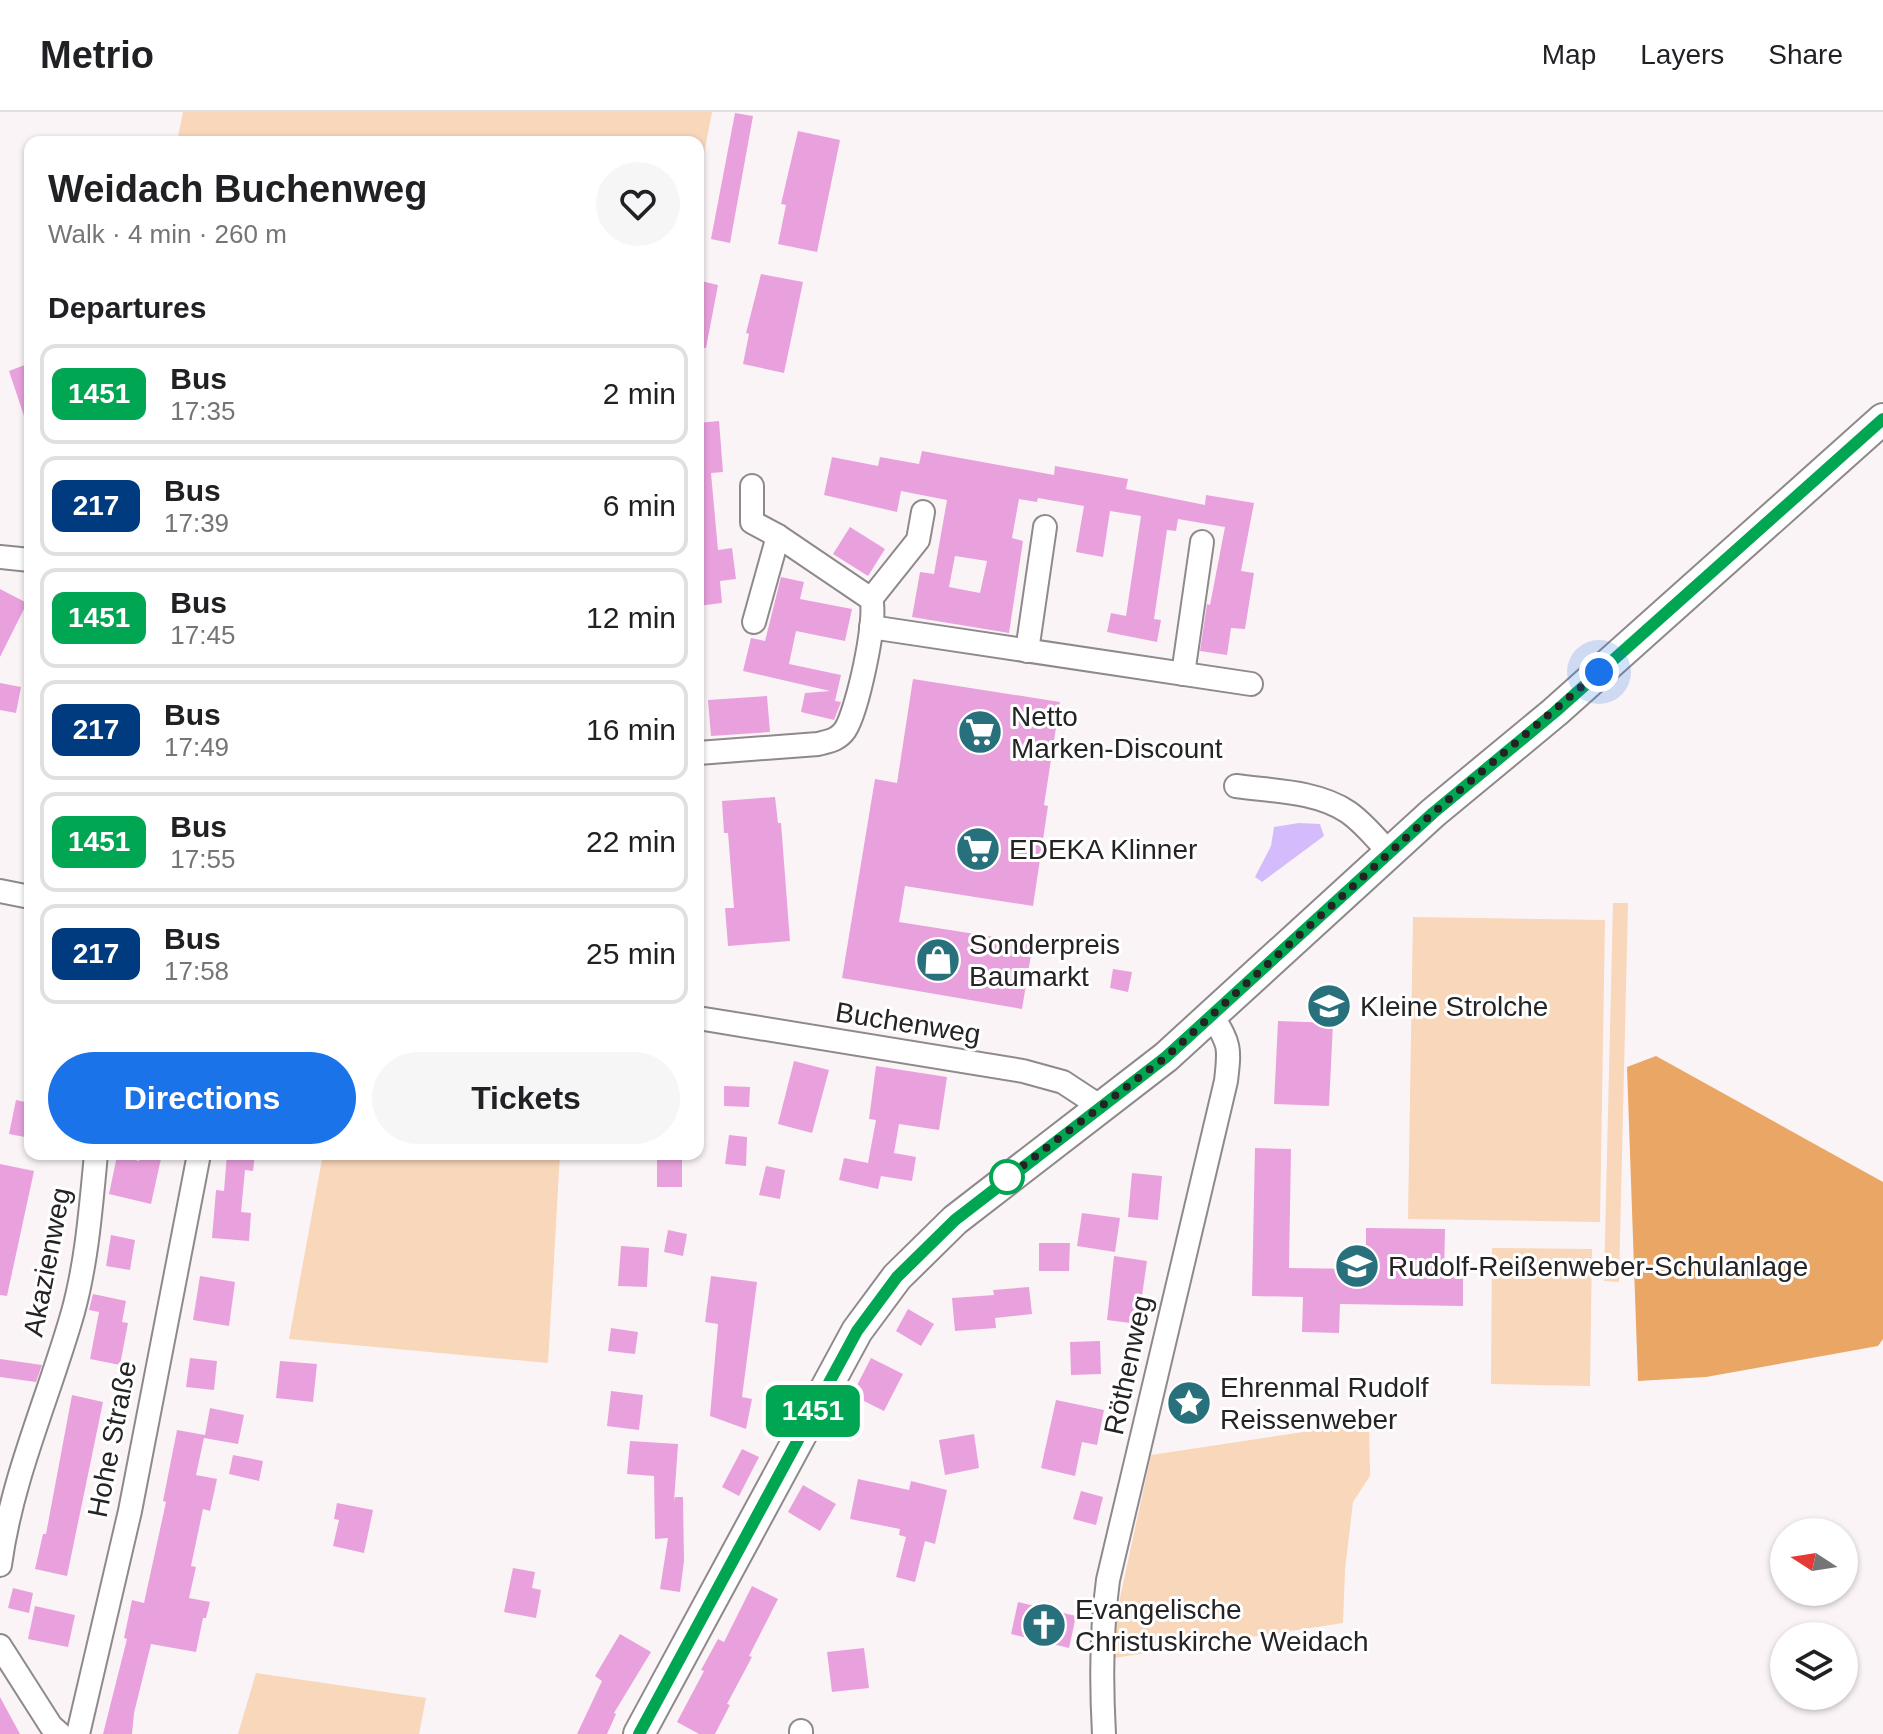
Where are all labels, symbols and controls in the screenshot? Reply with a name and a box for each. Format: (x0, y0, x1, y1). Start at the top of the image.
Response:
text: Metrio (40, 34, 154, 76)
text: Map (1542, 39, 1596, 70)
text: Layers (1640, 39, 1724, 70)
text: Share (1768, 39, 1843, 70)
button: heart (596, 162, 680, 246)
text: Weidach Buchenweg (48, 168, 427, 210)
text: Walk · 4 min · 260 m (48, 219, 287, 249)
text: Departures (48, 291, 206, 324)
text: Bus (170, 362, 227, 395)
text: 2 min (603, 377, 676, 410)
text: 1451 (68, 378, 130, 409)
text: 17:35 (170, 396, 235, 426)
text: Bus (164, 474, 221, 507)
text: 6 min (603, 489, 676, 522)
text: 217 (73, 490, 119, 521)
text: 17:39 (164, 508, 229, 538)
text: Bus (170, 586, 227, 619)
text: 12 min (586, 601, 676, 634)
text: 1451 (68, 602, 130, 633)
text: 17:45 (170, 620, 235, 650)
your location (1579, 652, 1619, 692)
text: Bus (164, 698, 221, 731)
place label: Netto Marken-Discount (1011, 701, 1223, 764)
supermarket icon: Netto Marken-Discount (956, 708, 1004, 756)
text: 16 min (586, 713, 676, 746)
text: 217 (73, 714, 119, 745)
text: 17:49 (164, 732, 229, 762)
text: Bus (170, 810, 227, 843)
text: 22 min (586, 825, 676, 858)
supermarket icon: EDEKA Klinner (954, 825, 1002, 873)
text: 1451 (68, 826, 130, 857)
place label: EDEKA Klinner (1009, 834, 1197, 865)
text: 17:55 (170, 844, 235, 874)
text: Bus (164, 922, 221, 955)
place label: Sonderpreis Baumarkt (969, 929, 1120, 992)
shop icon: Sonderpreis Baumarkt (914, 936, 962, 984)
text: 25 min (586, 937, 676, 970)
text: 217 (73, 938, 119, 969)
text: 17:58 (164, 956, 229, 986)
school or university icon: Kleine Strolche (1305, 982, 1353, 1030)
place label: Kleine Strolche (1360, 991, 1548, 1022)
street label: Buchenweg (833, 996, 983, 1050)
button: Directions (48, 1052, 356, 1144)
button: Tickets (372, 1052, 680, 1144)
unlabelled marker (990, 1160, 1024, 1194)
street label: Akazienweg (17, 1185, 77, 1339)
school or university icon: Rudolf-Reißenweber-Schulanlage (1333, 1242, 1381, 1290)
place label: Rudolf-Reißenweber-Schulanlage (1388, 1251, 1808, 1282)
street label: Röthenweg (1098, 1292, 1158, 1438)
street label: Hohe Straße (82, 1358, 142, 1520)
place label: Ehrenmal Rudolf Reissenweber (1220, 1372, 1429, 1435)
place icon: Ehrenmal Rudolf Reissenweber (1165, 1379, 1213, 1427)
line badge: 1451 (757, 1385, 869, 1437)
text: 1451 (782, 1395, 844, 1426)
north arrow (1770, 1518, 1858, 1606)
map controls (1770, 1518, 1858, 1710)
place label: Evangelische Christuskirche Weidach (1075, 1594, 1369, 1657)
church icon: Evangelische Christuskirche Weidach (1020, 1601, 1068, 1649)
button: layers (1770, 1622, 1858, 1710)

